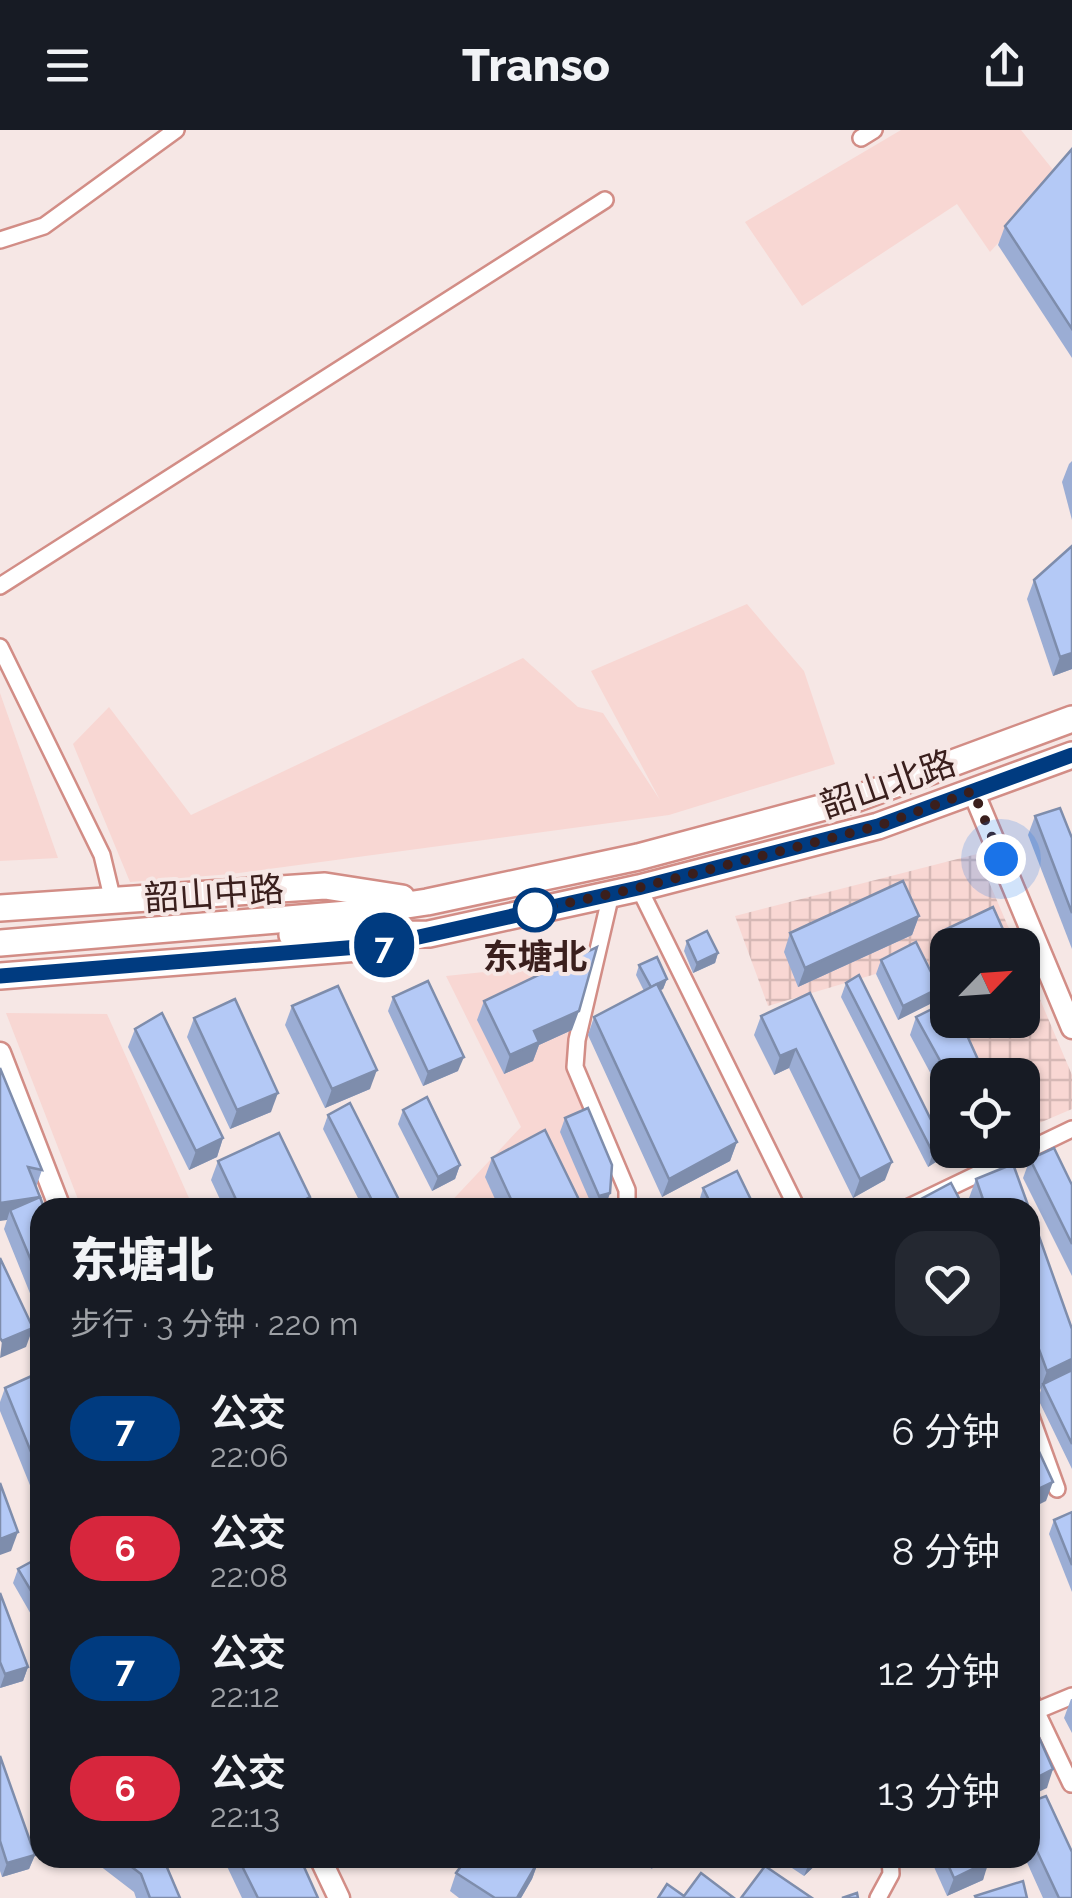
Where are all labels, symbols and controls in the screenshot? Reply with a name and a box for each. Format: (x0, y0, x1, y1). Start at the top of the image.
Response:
icon: menu (40, 38, 95, 93)
icon: share (977, 38, 1032, 93)
text: Transo (462, 39, 610, 92)
street label: 韶山北路 (815, 741, 961, 826)
your location (976, 834, 1026, 884)
street label: 韶山中路 (143, 868, 285, 919)
marker: 东塘北 (514, 889, 556, 931)
line badge: 7 (352, 912, 416, 978)
text: 7 (374, 925, 394, 966)
north arrow (930, 928, 1040, 1038)
map controls (930, 928, 1040, 1168)
place label: 东塘北 (482, 936, 588, 977)
button: locate (930, 1058, 1040, 1168)
button: heart (895, 1231, 1000, 1336)
text: 东塘北 (70, 1232, 214, 1288)
text: 步行 · 3 分钟 · 220 m (70, 1305, 358, 1342)
text: 公交 (210, 1390, 286, 1435)
text: 7 (115, 1408, 135, 1449)
text: 6 分钟 (891, 1409, 1000, 1454)
text: 22:06 (210, 1437, 288, 1474)
text: 公交 (210, 1510, 286, 1555)
text: 6 (114, 1528, 136, 1569)
text: 8 分钟 (892, 1529, 1000, 1574)
text: 22:08 (210, 1557, 288, 1594)
text: 公交 (210, 1630, 286, 1675)
text: 7 (115, 1648, 135, 1689)
text: 12 分钟 (878, 1649, 1000, 1694)
text: 22:12 (210, 1677, 280, 1714)
text: 公交 (210, 1750, 286, 1795)
text: 6 (114, 1768, 136, 1809)
text: 13 分钟 (878, 1769, 1000, 1814)
text: 22:13 (210, 1797, 280, 1834)

